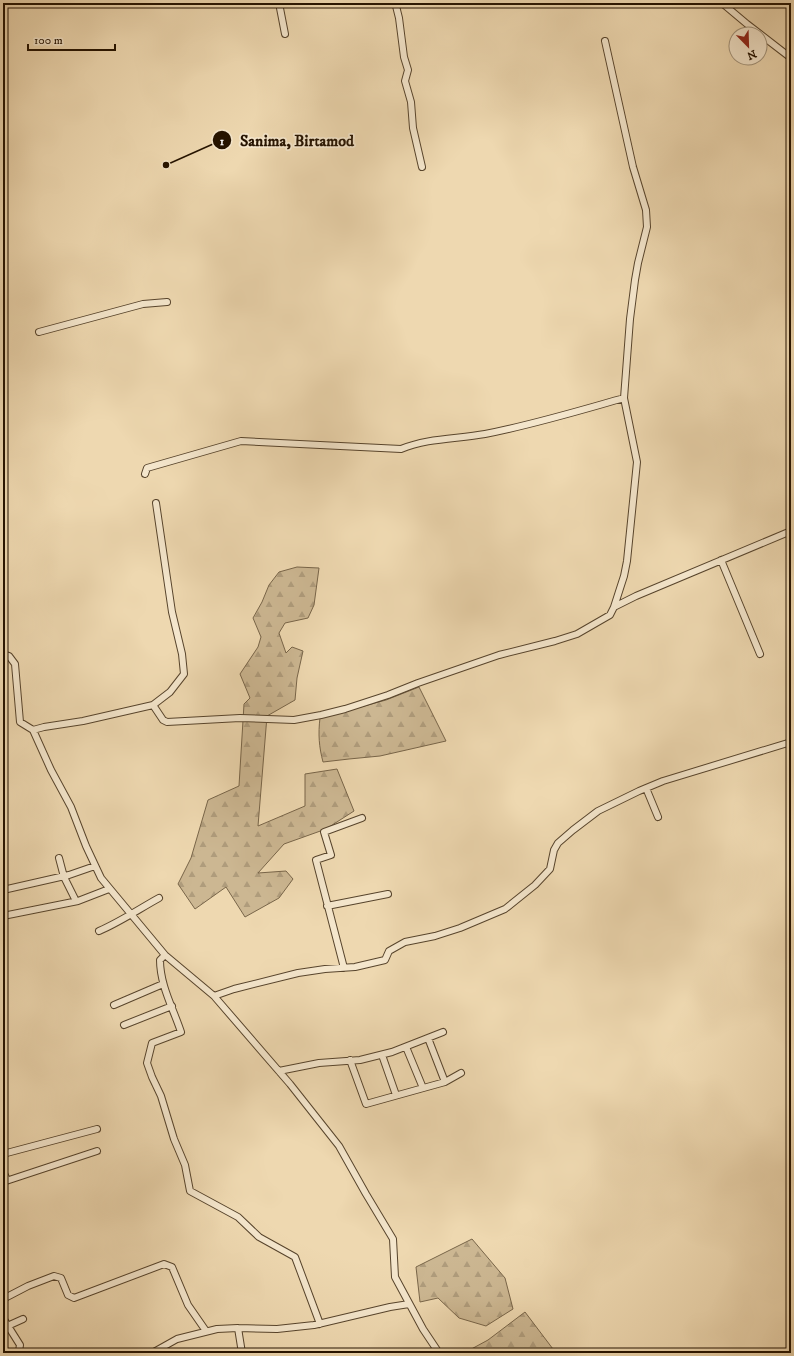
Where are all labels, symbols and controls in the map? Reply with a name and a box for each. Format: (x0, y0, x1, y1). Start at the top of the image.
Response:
scale bar (28, 26, 115, 52)
north arrow (728, 26, 768, 66)
text: 100 m (34, 33, 63, 48)
text: N (745, 46, 758, 62)
callout: Sanima, Birtamod (212, 126, 362, 154)
text: Sanima, Birtamod (240, 131, 355, 151)
text: 1 (220, 134, 225, 149)

